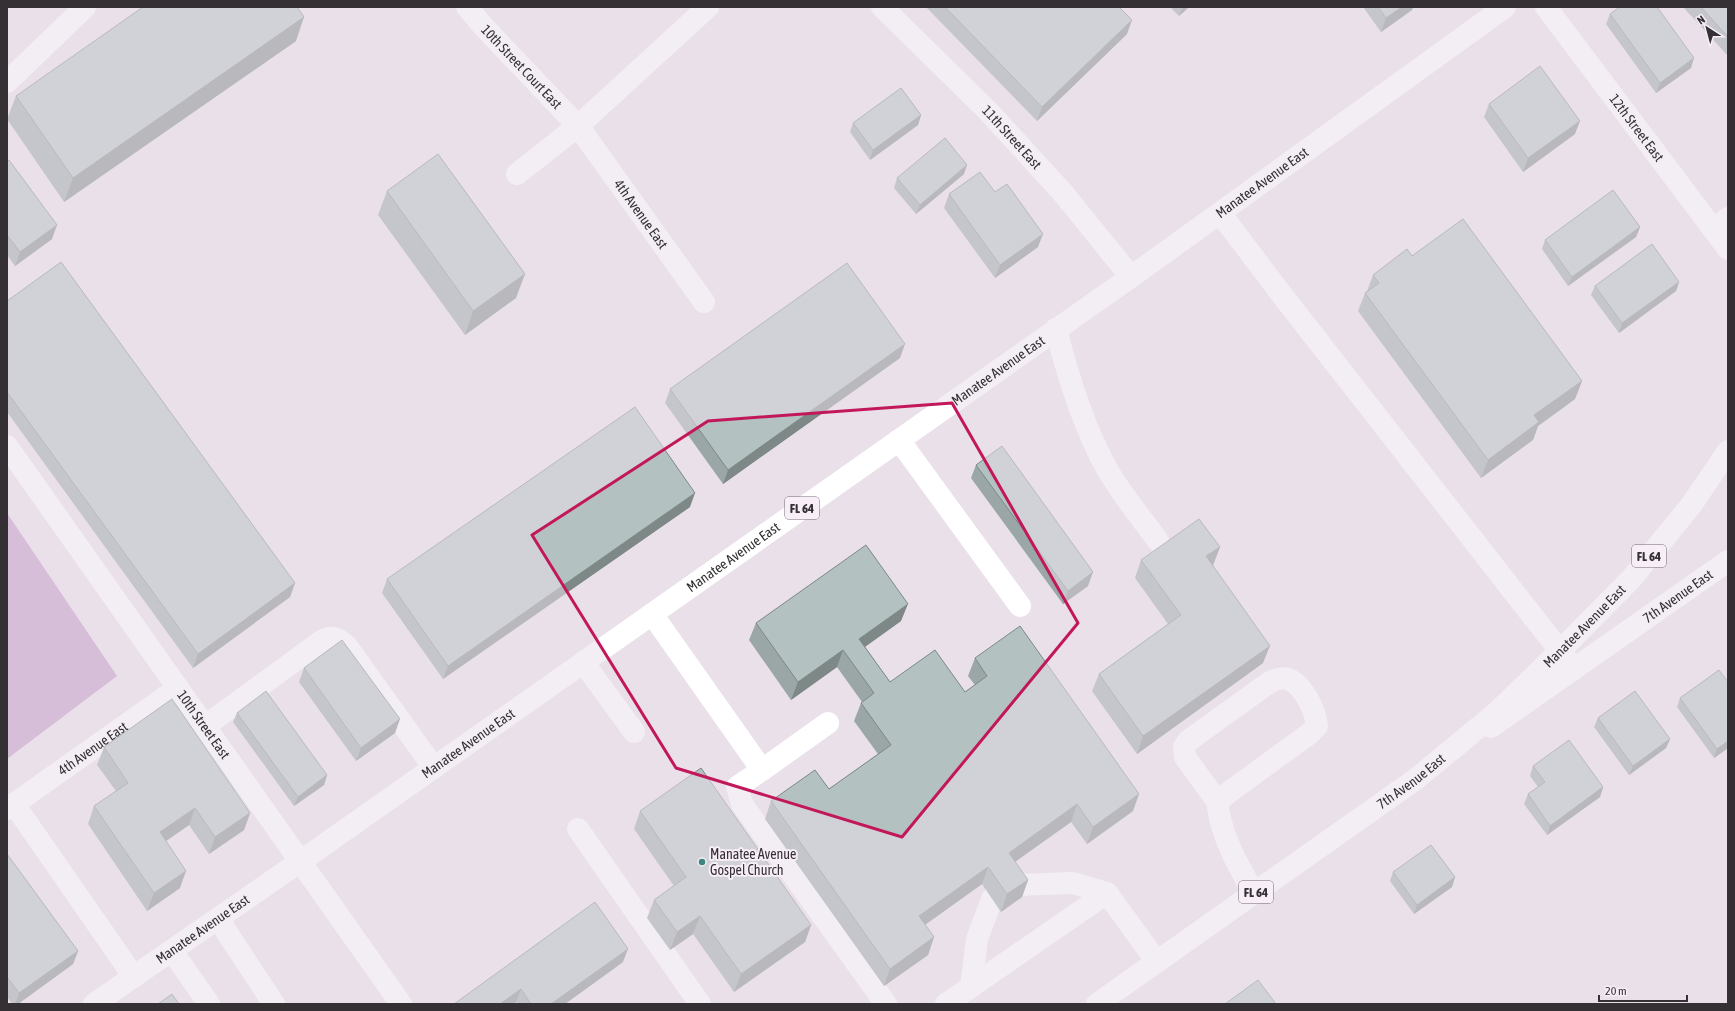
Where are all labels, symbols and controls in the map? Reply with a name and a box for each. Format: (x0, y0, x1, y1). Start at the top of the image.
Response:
north arrow (1687, 8, 1727, 48)
text: N (1695, 13, 1707, 27)
street label: 10th Street Court East (478, 21, 565, 112)
street label: 12th Street East (1606, 91, 1667, 165)
street label: 11th Street East (979, 102, 1045, 172)
street label: Manatee Avenue East (1213, 144, 1311, 221)
street label: 4th Avenue East (611, 176, 671, 252)
street label: Manatee Avenue East (949, 332, 1048, 409)
road number: FL 64 (785, 497, 819, 519)
street label: Manatee Avenue East (684, 519, 783, 595)
road number: FL 64 (1632, 545, 1666, 567)
street label: 7th Avenue East (1640, 566, 1716, 626)
street label: Manatee Avenue East (1540, 581, 1629, 671)
street label: 10th Street East (174, 687, 233, 762)
street label: Manatee Avenue East (419, 705, 518, 782)
street label: 4th Avenue East (55, 718, 131, 778)
street label: 7th Avenue East (1374, 750, 1448, 812)
place label: Manatee Avenue Gospel Church (710, 846, 796, 878)
marker: Manatee Avenue Gospel Church (697, 857, 707, 867)
road number: FL 64 (1239, 881, 1273, 903)
street label: Manatee Avenue East (153, 891, 252, 967)
scale bar (1599, 977, 1687, 1003)
text: 20 m (1605, 984, 1627, 998)

